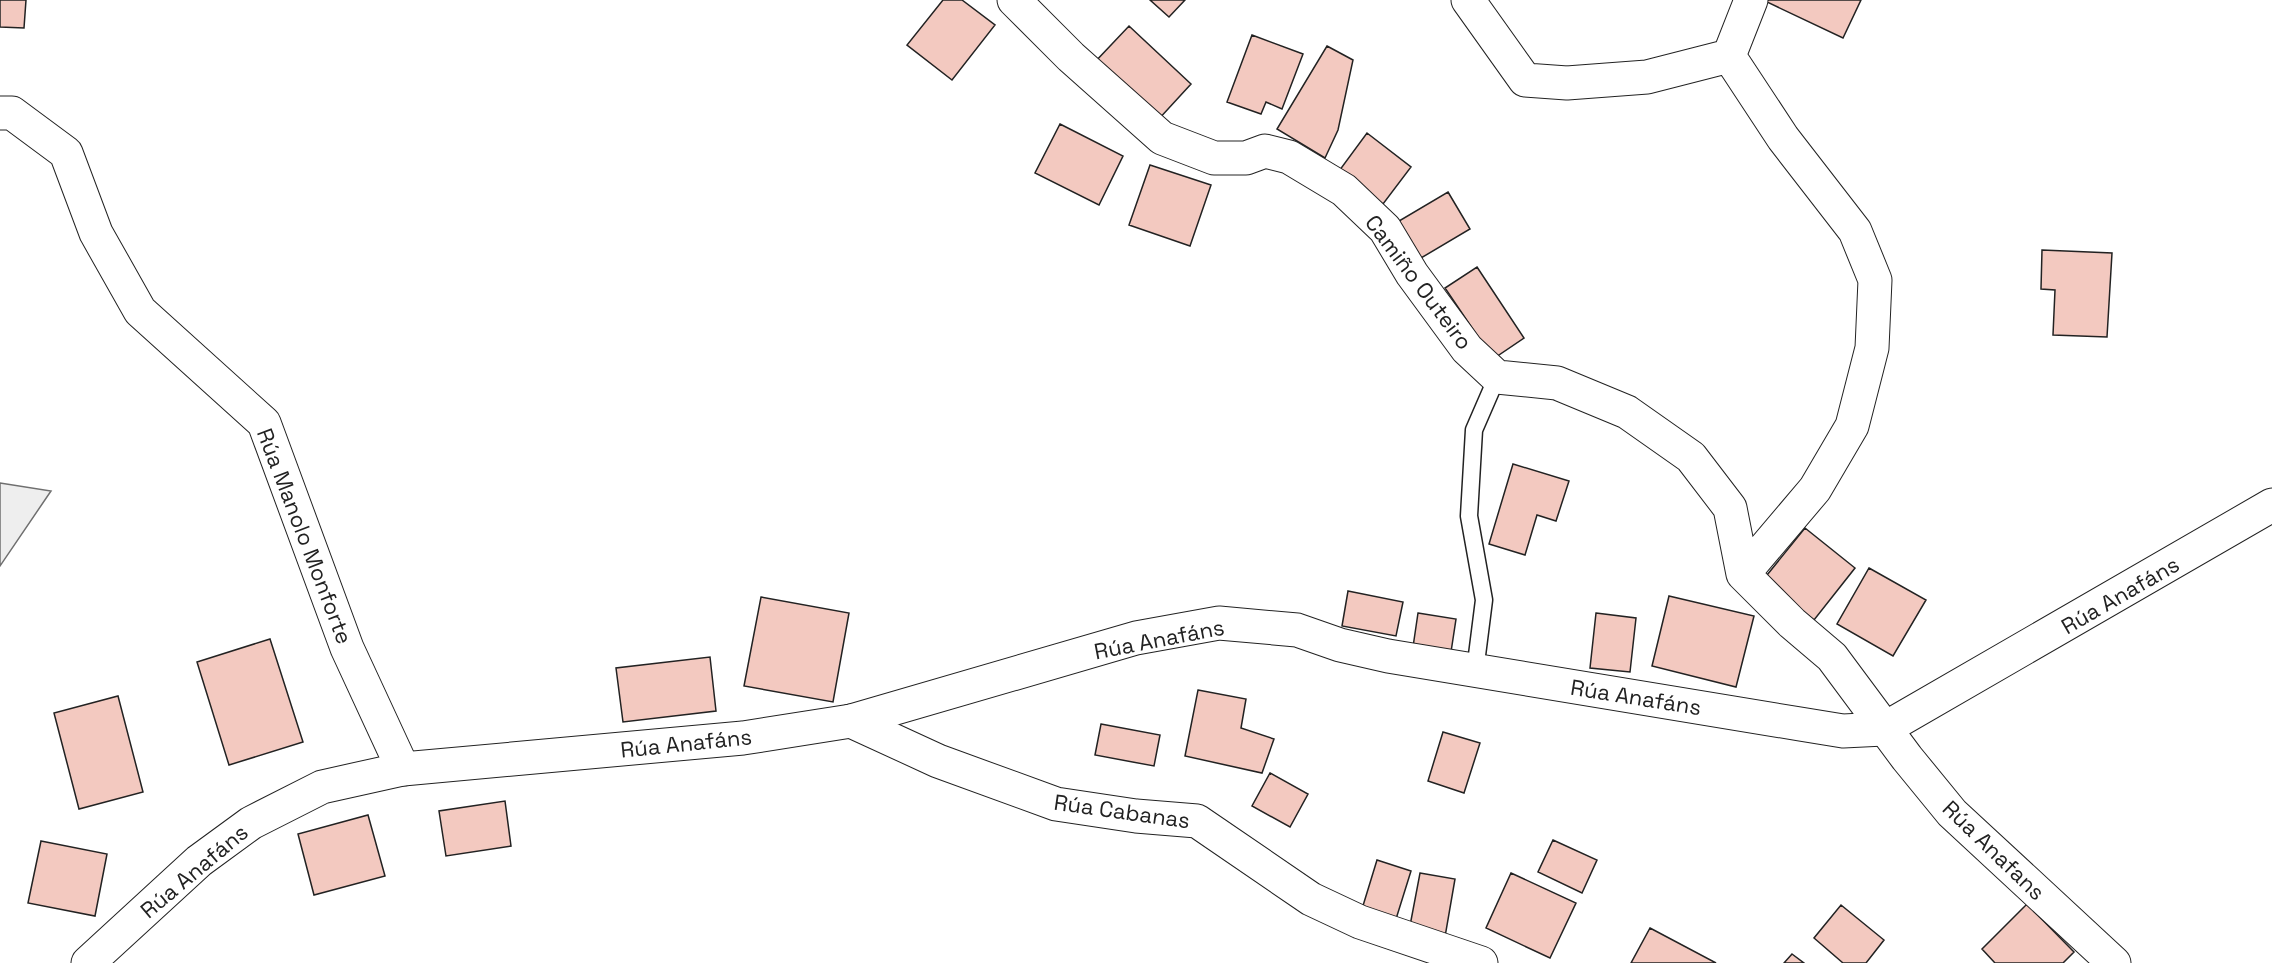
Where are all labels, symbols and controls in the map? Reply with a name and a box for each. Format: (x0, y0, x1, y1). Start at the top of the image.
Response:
street label: Camiño Outeiro (1359, 209, 1479, 355)
street label: Rúa Manolo Monforte (251, 424, 359, 648)
street label: Rúa Anafáns (2056, 550, 2184, 640)
street label: Rúa Anafáns (1092, 613, 1226, 665)
street label: Rúa Anafáns (1569, 673, 1703, 721)
street label: Rúa Anafáns (619, 722, 753, 764)
street label: Rúa Cabanas (1052, 788, 1192, 834)
street label: Rúa Anafans (1937, 794, 2051, 906)
street label: Rúa Anafáns (134, 818, 254, 924)

